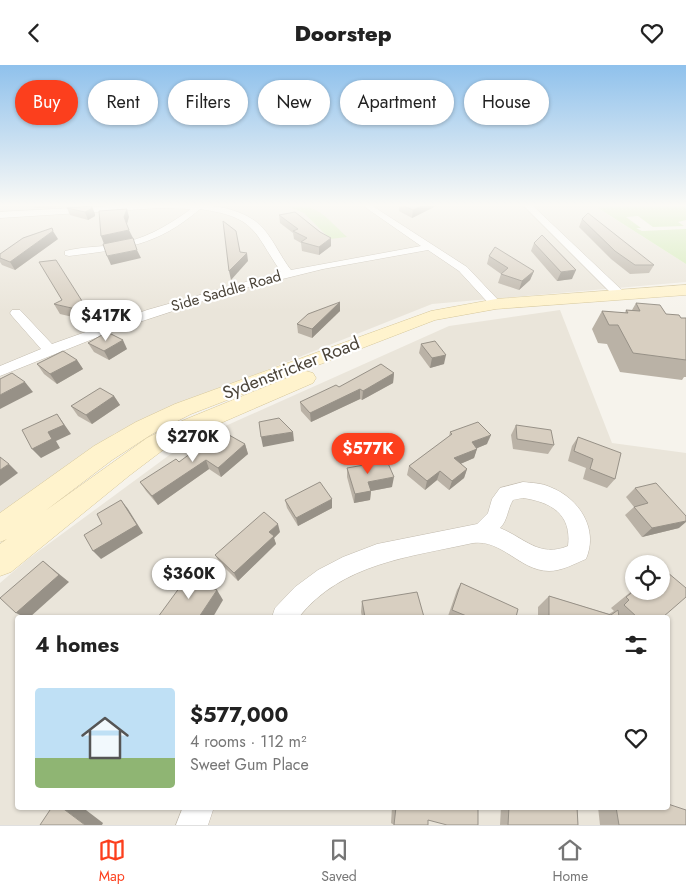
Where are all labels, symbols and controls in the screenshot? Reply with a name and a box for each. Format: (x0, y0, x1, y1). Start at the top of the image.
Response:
text: Doorstep (294, 17, 392, 49)
icon: back (20, 19, 48, 47)
icon: heart (638, 19, 666, 47)
chip: Buy (15, 80, 78, 125)
chip: Rent (88, 80, 158, 125)
chip: Filters (168, 80, 248, 125)
chip: New (258, 80, 330, 125)
chip: Apartment (340, 80, 454, 125)
chip: House (464, 80, 549, 125)
street label: Side Saddle Road (168, 265, 284, 317)
pin: $417K (71, 299, 141, 342)
text: $417K (81, 304, 131, 327)
street label: Sydenstricker Road (219, 330, 363, 406)
pin: $270K (158, 421, 228, 463)
text: $270K (167, 425, 219, 448)
pin: $577K (333, 433, 403, 475)
text: $577K (343, 437, 393, 460)
map controls (625, 555, 670, 600)
button: locate (625, 555, 670, 600)
pin: $360K (154, 557, 224, 600)
text: $360K (163, 562, 215, 585)
text: 4 homes (35, 630, 119, 660)
icon: filters (622, 631, 650, 659)
text: $577,000 (190, 700, 288, 730)
icon: home (75, 708, 135, 768)
icon: heart (622, 724, 650, 752)
text: 4 rooms · 112 m² (190, 730, 307, 753)
text: Sweet Gum Place (190, 753, 309, 776)
tab: Map (98, 836, 126, 886)
tab: Saved (321, 836, 357, 886)
tab: Home (552, 836, 588, 886)

